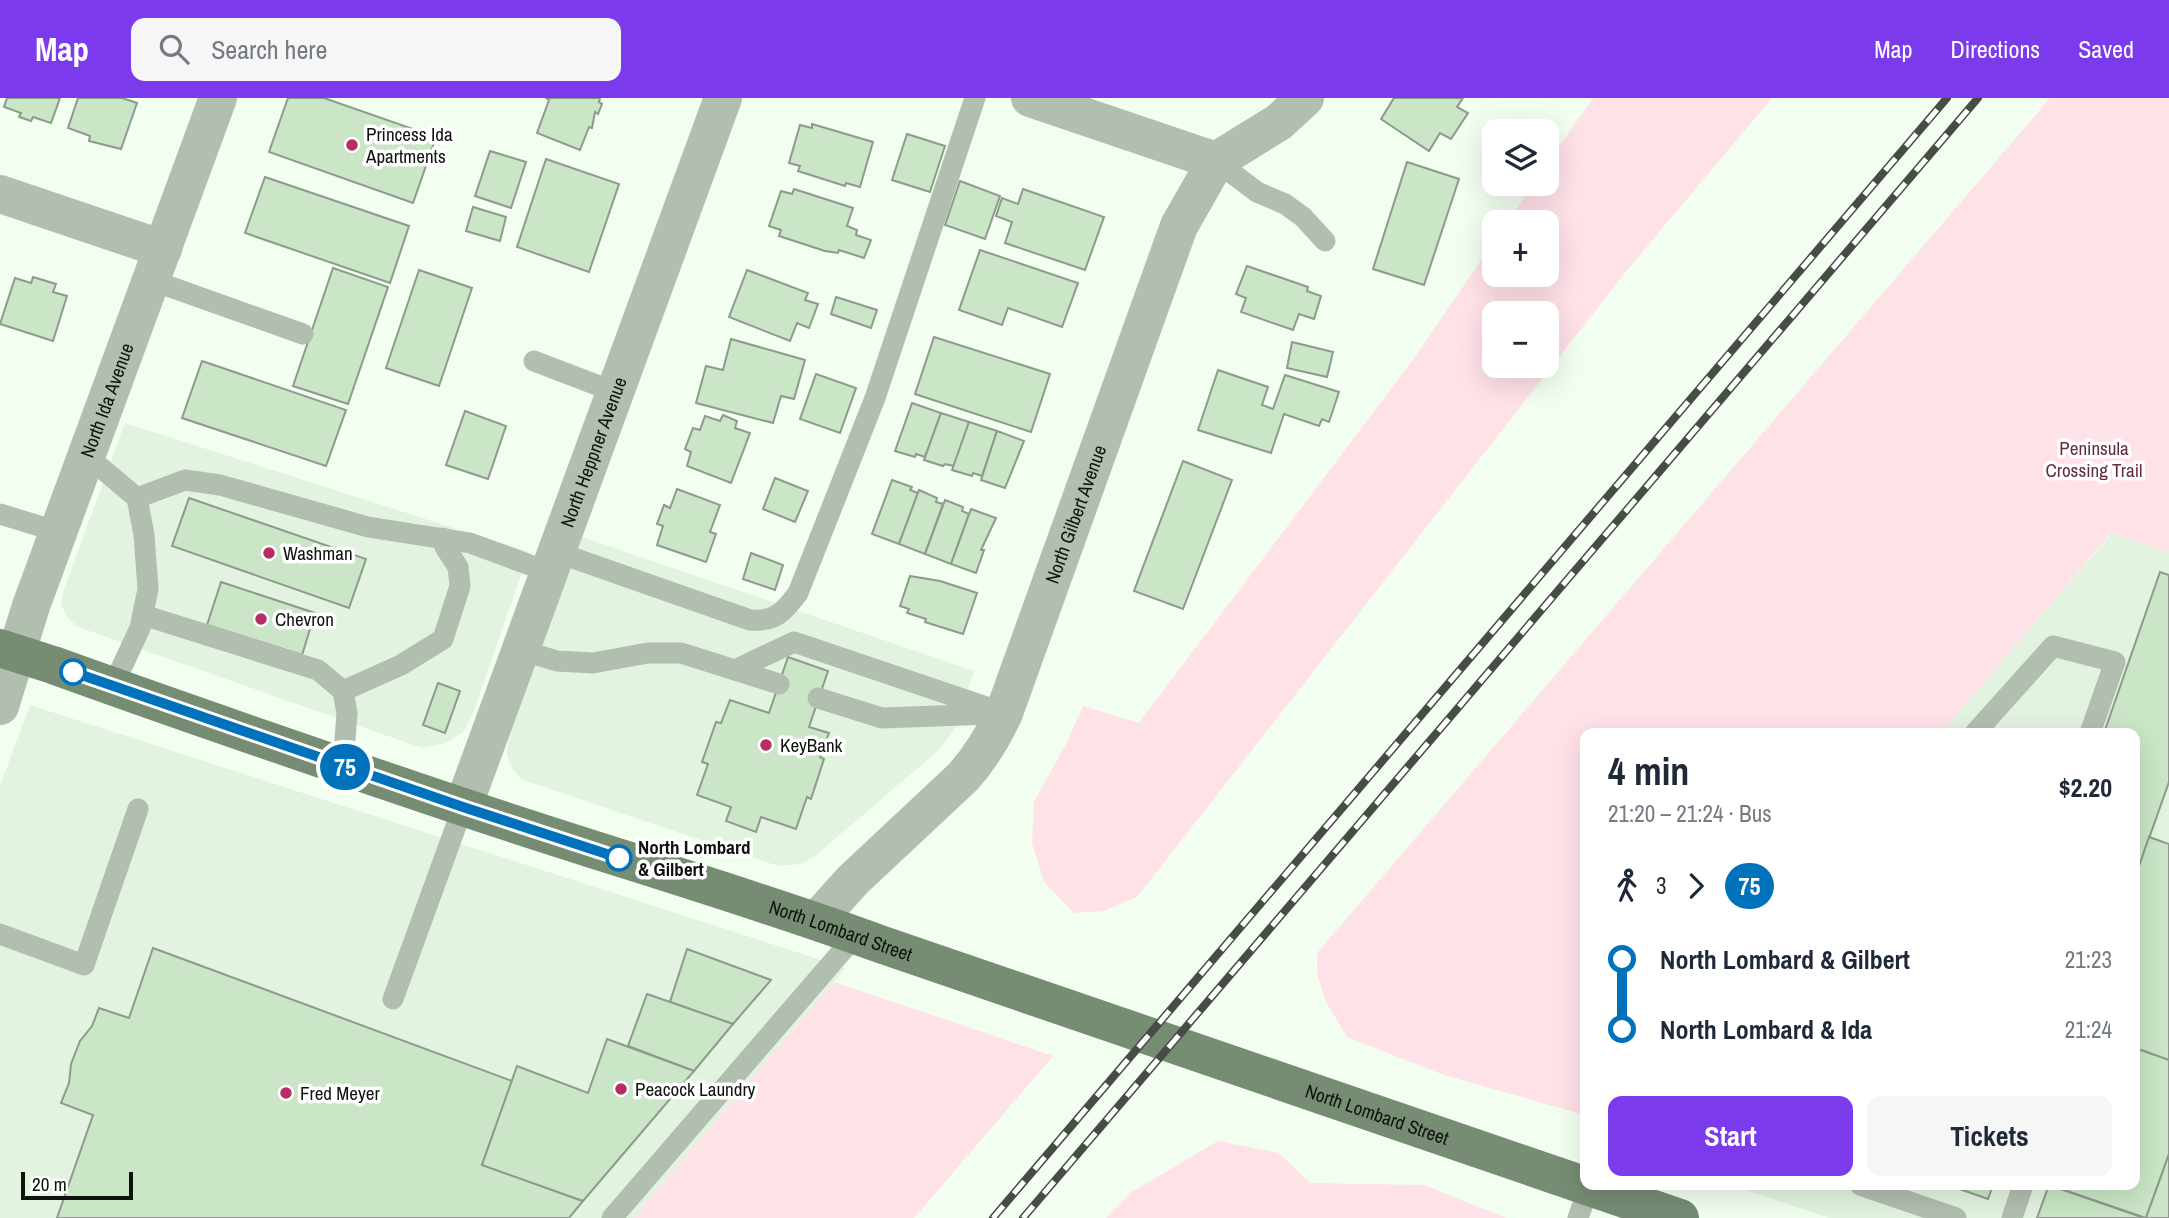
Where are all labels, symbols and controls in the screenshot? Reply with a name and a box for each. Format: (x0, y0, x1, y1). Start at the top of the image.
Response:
search box (131, 18, 621, 81)
text: Map (35, 27, 89, 71)
icon: search (155, 30, 193, 68)
text: Search here (211, 32, 327, 67)
text: Map (1874, 33, 1912, 65)
text: Directions (1950, 33, 2040, 65)
text: Saved (2078, 33, 2134, 65)
map controls (1482, 119, 1559, 378)
button: layers (1482, 119, 1559, 196)
place label: Princess Ida Apartments (365, 121, 453, 169)
marker: Princess Ida Apartments (344, 137, 360, 153)
button: + (1482, 210, 1559, 287)
button: − (1482, 301, 1559, 378)
street label: North Ida Avenue (74, 339, 140, 461)
street label: North Heppner Avenue (554, 373, 633, 531)
park label: Peninsula Crossing Trail (2046, 435, 2143, 483)
street label: North Gilbert Avenue (1039, 441, 1112, 587)
place label: Washman (283, 540, 353, 566)
marker: Washman (261, 545, 277, 561)
place label: Chevron (275, 606, 334, 632)
marker: Chevron (253, 611, 269, 627)
unlabelled marker (60, 659, 86, 685)
place label: KeyBank (780, 732, 843, 758)
marker: KeyBank (758, 737, 774, 753)
line badge: 75 (314, 744, 376, 790)
text: 4 min (1608, 746, 1689, 797)
text: 75 (334, 751, 356, 783)
text: $2.20 (2059, 770, 2112, 805)
text: 21:20 – 21:24 · Bus (1608, 798, 1772, 829)
place label: North Lombard & Gilbert (638, 834, 751, 882)
marker: North Lombard & Gilbert (606, 845, 632, 871)
icon: walk (1608, 867, 1646, 905)
icon: forward (1677, 867, 1715, 905)
text: 3 (1656, 870, 1667, 901)
text: 75 (1739, 870, 1760, 902)
street label: North Lombard Street (766, 894, 916, 967)
text: North Lombard & Gilbert (1660, 942, 1910, 977)
text: 21:23 (2065, 944, 2112, 975)
text: North Lombard & Ida (1660, 1012, 1872, 1047)
text: 21:24 (2065, 1014, 2112, 1045)
place label: Peacock Laundry (635, 1076, 756, 1102)
street label: North Lombard Street (1302, 1078, 1453, 1151)
place label: Fred Meyer (300, 1080, 380, 1106)
marker: Peacock Laundry (613, 1081, 629, 1097)
marker: Fred Meyer (278, 1085, 294, 1101)
button: Start (1608, 1096, 1853, 1176)
button: Tickets (1867, 1096, 2112, 1176)
scale bar (21, 1169, 133, 1201)
text: 20 m (32, 1171, 67, 1197)

